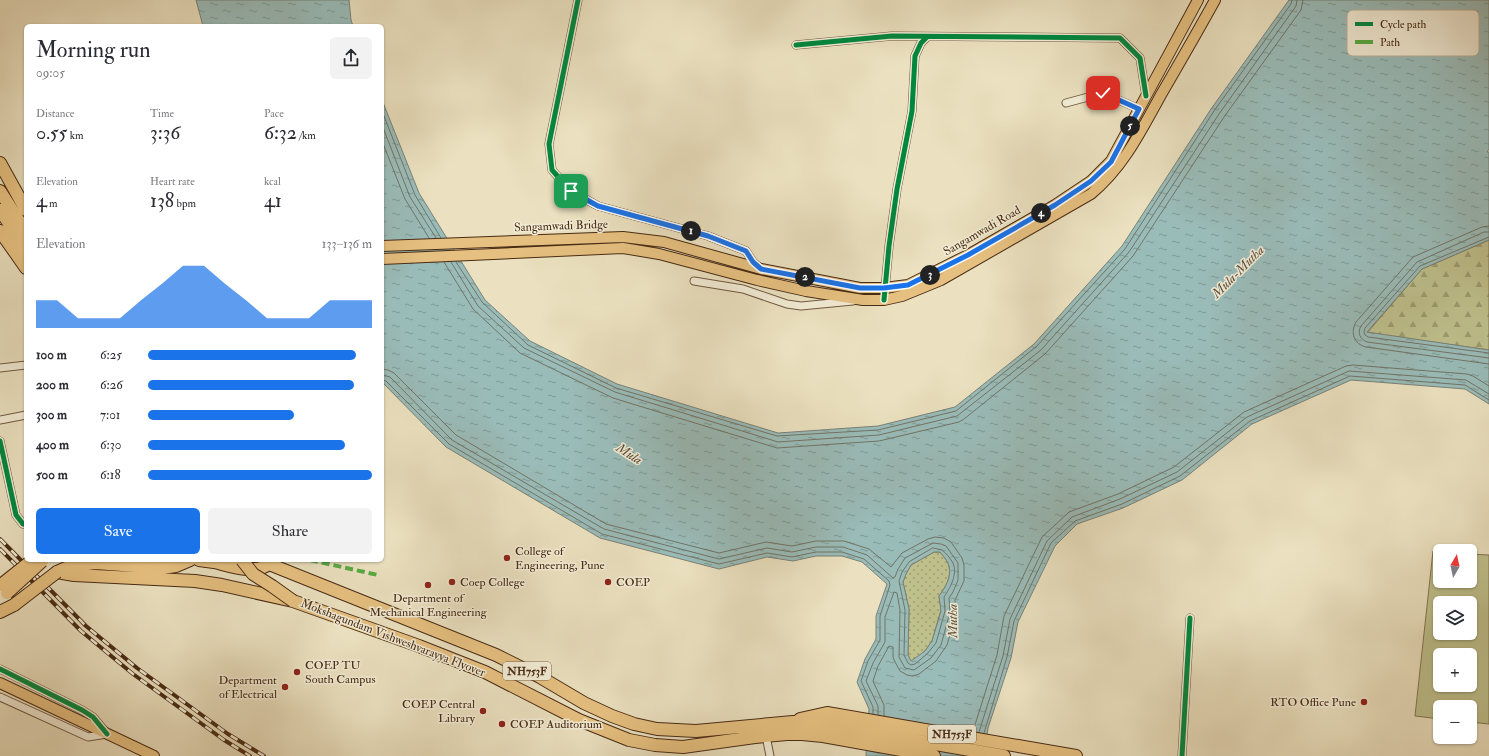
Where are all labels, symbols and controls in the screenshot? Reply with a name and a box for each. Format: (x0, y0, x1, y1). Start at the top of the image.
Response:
legend (1347, 10, 1479, 56)
text: Cycle path (1380, 18, 1426, 32)
text: Morning run (36, 36, 151, 64)
text: Path (1380, 36, 1400, 49)
button: share (330, 37, 372, 79)
text: 09:05 (36, 65, 65, 81)
pin (1086, 76, 1120, 110)
icon: check (1092, 82, 1114, 104)
text: Distance (36, 107, 74, 120)
text: Time (150, 107, 174, 120)
text: Pace (264, 107, 284, 120)
pin: 5 (1120, 116, 1140, 136)
text: 5 (1128, 119, 1132, 132)
text: 0.55 (36, 120, 67, 145)
text: 3:36 (150, 120, 180, 145)
text: 6:32 (264, 120, 297, 145)
text: km (67, 129, 84, 142)
text: /km (297, 129, 316, 142)
pin (554, 174, 588, 208)
text: Elevation (36, 175, 78, 188)
text: Heart rate (150, 175, 195, 188)
text: kcal (264, 175, 281, 188)
icon: arrive (560, 180, 582, 202)
text: 4 (36, 188, 47, 213)
text: 138 (150, 188, 174, 213)
text: 41 (264, 188, 282, 213)
text: m (47, 197, 58, 210)
text: bpm (174, 197, 196, 210)
street label: Sangamwadi Road (941, 203, 1023, 259)
pin: 4 (1031, 203, 1051, 223)
text: 4 (1038, 206, 1044, 219)
street label: Sangamwadi Bridge (514, 217, 608, 235)
pin: 1 (681, 221, 701, 241)
text: 1 (689, 224, 693, 237)
text: Elevation (36, 236, 86, 252)
text: 133–136 m (322, 236, 372, 252)
water label: Mula-Mutha (1208, 242, 1268, 302)
pin: 3 (920, 265, 940, 285)
pin: 2 (795, 267, 815, 287)
text: 3 (928, 268, 932, 281)
text: 2 (802, 270, 808, 283)
text: 100 m (36, 347, 67, 363)
text: 6:25 (100, 347, 122, 363)
text: 200 m (36, 377, 69, 393)
text: 6:26 (100, 377, 123, 393)
text: 300 m (36, 407, 67, 423)
text: 7:01 (100, 407, 120, 423)
text: 400 m (36, 437, 69, 453)
text: 6:30 (100, 437, 121, 453)
water label: Mula (612, 439, 645, 468)
text: 500 m (36, 467, 68, 483)
text: 6:18 (100, 467, 121, 483)
button: Save (36, 508, 200, 554)
button: Share (208, 508, 372, 554)
place label: College of Engineering, Pune (515, 544, 605, 573)
north arrow (1433, 544, 1477, 588)
map controls (1433, 544, 1477, 744)
marker: College of Engineering, Pune (502, 553, 512, 563)
place label: Coep College (460, 575, 525, 590)
place label: COEP (616, 575, 650, 590)
marker: Coep College (447, 577, 457, 587)
marker: COEP (603, 577, 613, 587)
marker: Department of Mechanical Engineering (423, 580, 433, 590)
place label: Department of Mechanical Engineering (369, 591, 488, 620)
street label: Mokshagundam Vishweshvarayya Flyover (298, 596, 488, 680)
button: layers (1433, 596, 1477, 640)
water label: Mutha (945, 604, 961, 639)
button: + (1433, 648, 1477, 692)
place label: COEP TU South Campus (305, 658, 376, 687)
road number: NH753F (503, 662, 551, 680)
marker: COEP TU South Campus (292, 667, 302, 677)
place label: Department of Electrical (219, 673, 277, 702)
marker: Department of Electrical (280, 682, 290, 692)
place label: RTO Office Pune (1270, 695, 1356, 710)
place label: COEP Central Library (402, 697, 476, 726)
marker: RTO Office Pune (1359, 697, 1369, 707)
button: − (1433, 700, 1477, 744)
marker: COEP Central Library (478, 706, 488, 716)
place label: COEP Auditorium (510, 717, 603, 732)
marker: COEP Auditorium (497, 719, 507, 729)
road number: NH753F (928, 725, 976, 743)

